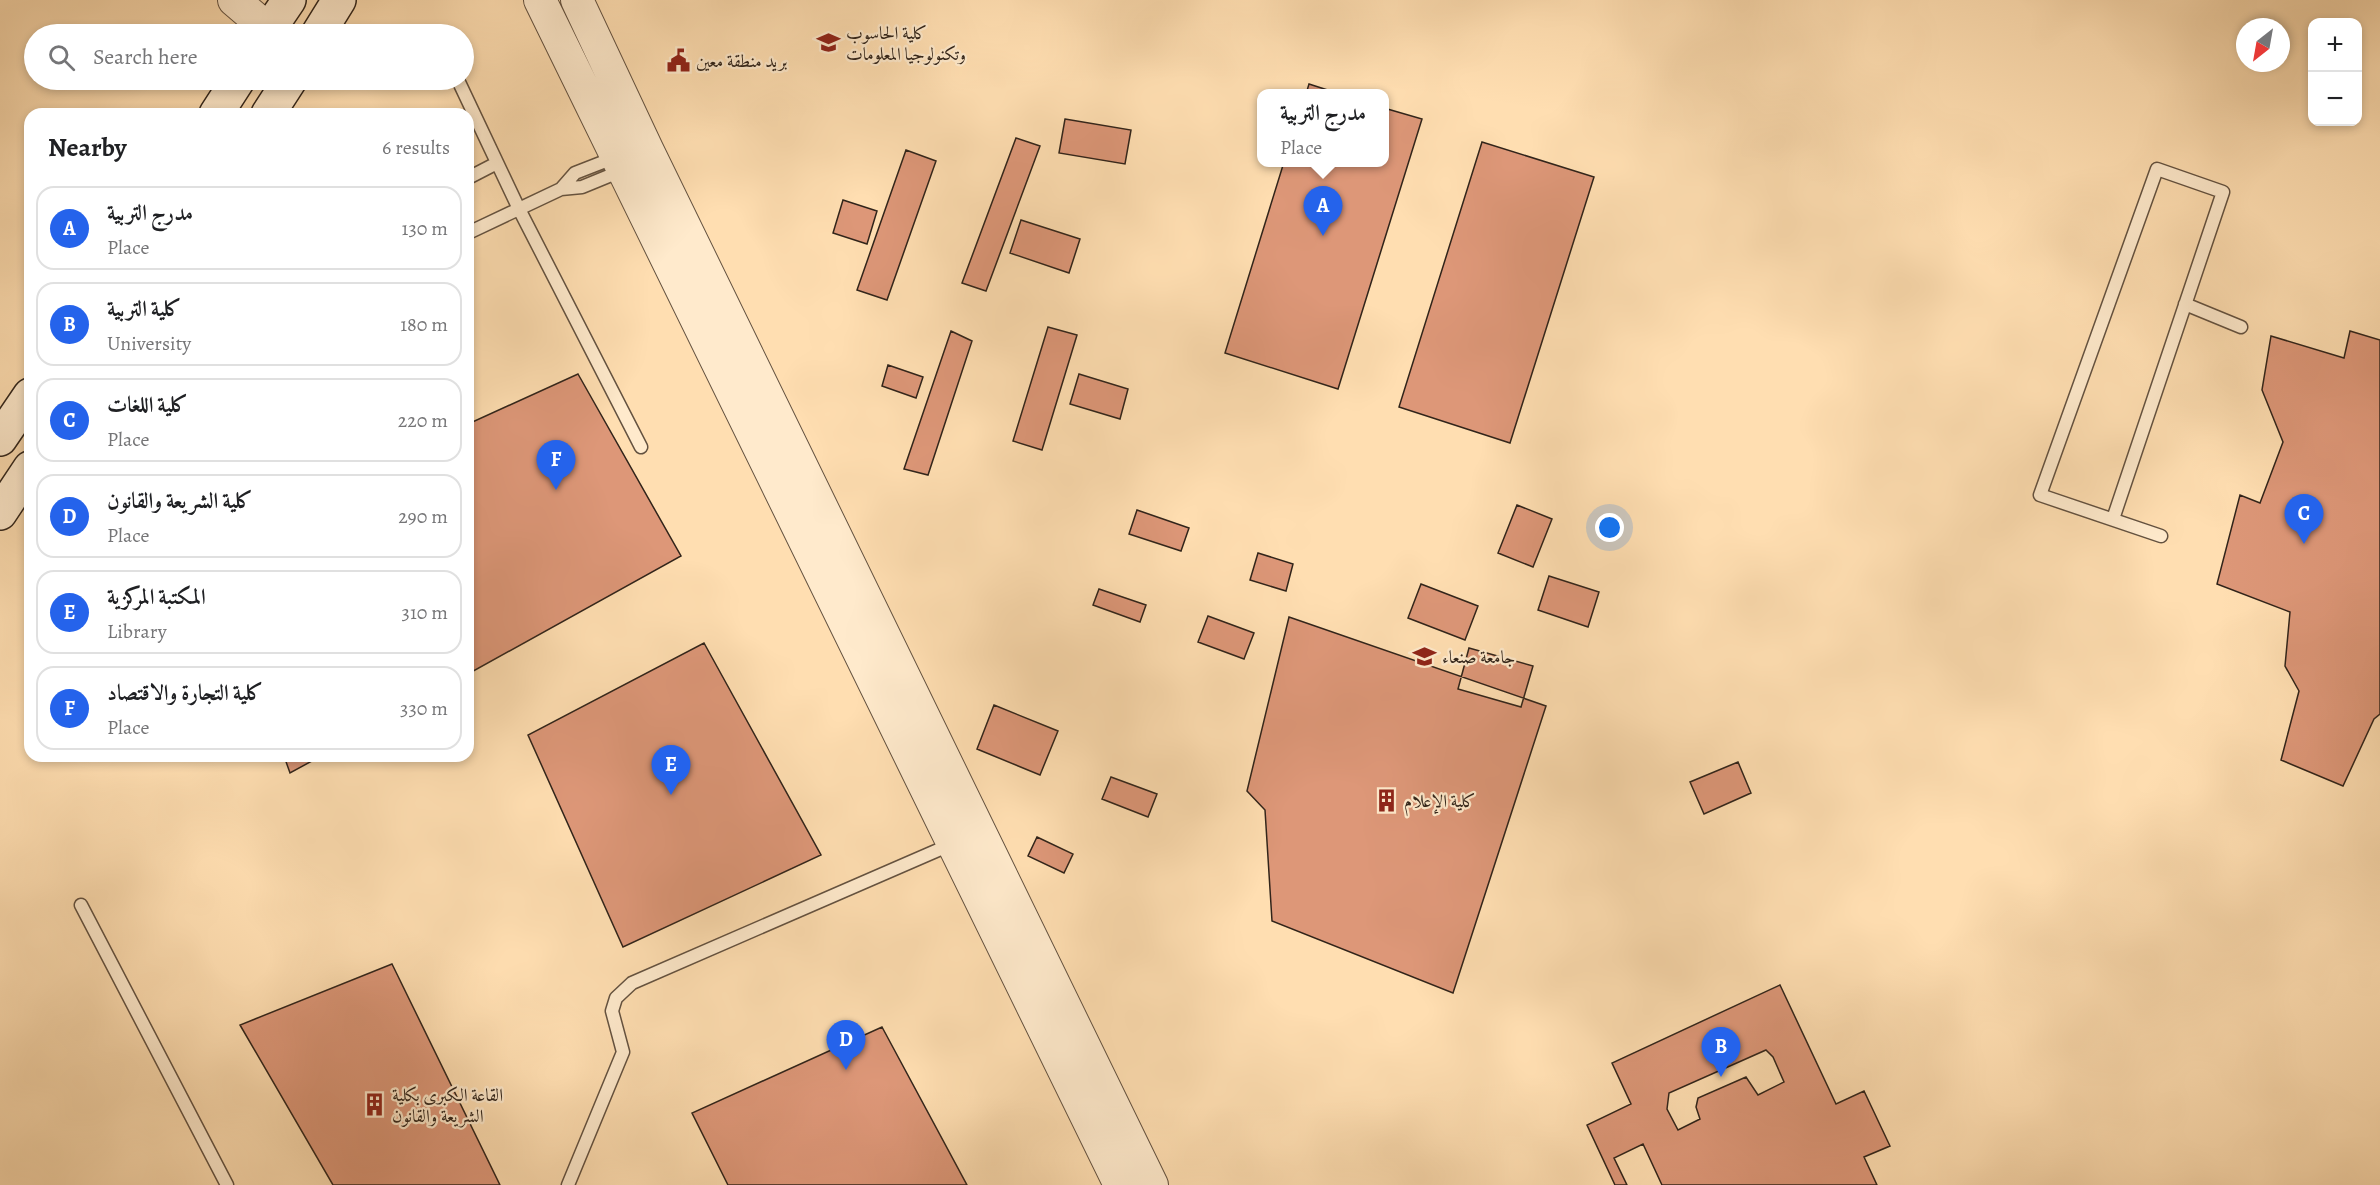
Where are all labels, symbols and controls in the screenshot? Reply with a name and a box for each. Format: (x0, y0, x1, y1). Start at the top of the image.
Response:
north arrow (2236, 18, 2290, 72)
map controls (2308, 18, 2362, 126)
button: + (2308, 18, 2362, 72)
place label: كلية الحاسوب وتكنولوجيا المعلومات (846, 21, 966, 66)
search box (24, 24, 474, 90)
school or university icon: كلية الحاسوب وتكنولوجيا المعلومات (815, 30, 841, 56)
icon: search (45, 41, 78, 74)
text: Search here (93, 42, 198, 72)
public building icon: بريد منطقة معين (665, 48, 691, 74)
place label: بريد منطقة معين (696, 49, 787, 73)
button: − (2308, 72, 2362, 126)
popup (1257, 89, 1389, 167)
text: مدرج التربية (1280, 98, 1366, 128)
text: Nearby (48, 130, 127, 165)
text: 6 results (382, 134, 450, 161)
text: Place (1280, 134, 1322, 161)
pin: A (1304, 186, 1342, 236)
text: مدرج التربية (107, 198, 193, 228)
text: A (63, 215, 76, 242)
text: 130 m (402, 215, 448, 242)
text: Place (107, 234, 149, 261)
text: كلية التربية (107, 294, 182, 324)
text: B (63, 311, 76, 338)
text: 180 m (400, 311, 448, 338)
text: University (107, 330, 191, 357)
text: كلية اللغات (107, 390, 188, 420)
text: C (63, 407, 76, 434)
text: 220 m (398, 407, 448, 434)
text: Place (107, 426, 149, 453)
pin: F (536, 440, 576, 490)
text: كلية الشريعة والقانون (107, 486, 253, 516)
pin: C (2284, 494, 2324, 544)
text: D (63, 503, 76, 530)
text: 290 m (398, 503, 448, 530)
your location (1595, 513, 1624, 542)
text: Place (107, 522, 149, 549)
text: المكتبة المركزية (107, 582, 206, 612)
text: E (64, 599, 75, 626)
text: 310 m (402, 599, 448, 626)
text: Library (107, 618, 167, 645)
school or university icon: جامعة صنعاء (1411, 644, 1437, 670)
place label: جامعة صنعاء (1442, 645, 1516, 669)
text: كلية التجارة والاقتصاد (107, 678, 264, 708)
text: F (64, 695, 75, 722)
text: 330 m (400, 695, 448, 722)
text: Place (107, 714, 149, 741)
pin: E (652, 746, 690, 795)
building icon: كلية الإعلام (1373, 788, 1399, 814)
place label: كلية الإعلام (1404, 789, 1476, 817)
pin: D (826, 1020, 866, 1070)
pin: B (1702, 1028, 1740, 1077)
place label: القاعة الكبرى بكلية الشريعة والقانون (392, 1083, 503, 1128)
building icon: القاعة الكبرى بكلية الشريعة والقانون (361, 1092, 387, 1118)

